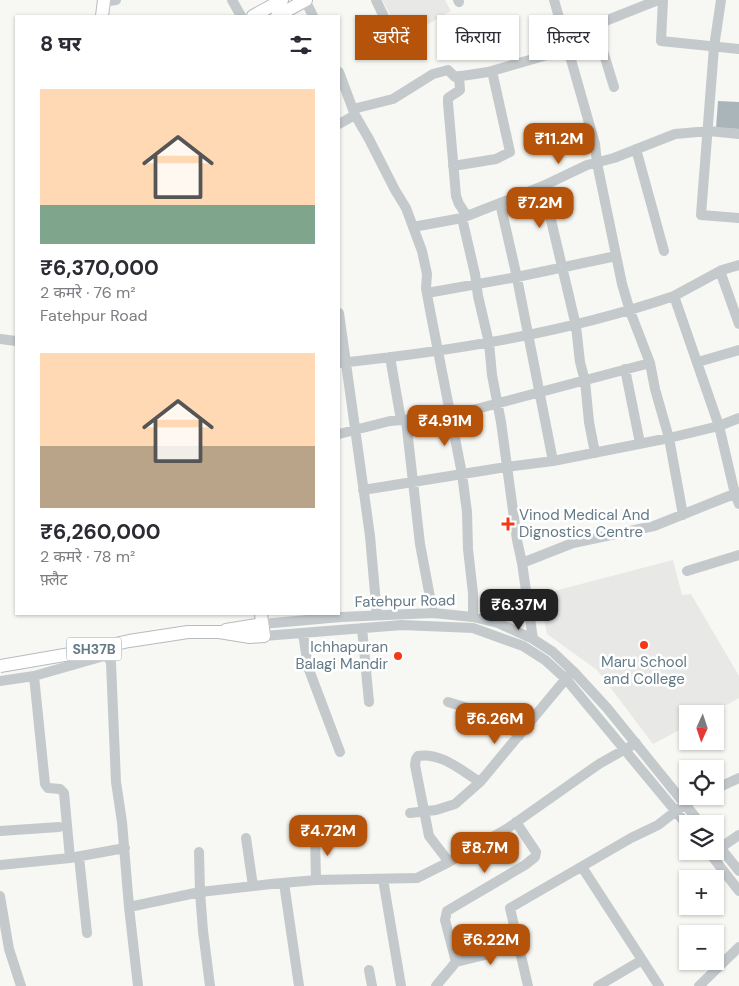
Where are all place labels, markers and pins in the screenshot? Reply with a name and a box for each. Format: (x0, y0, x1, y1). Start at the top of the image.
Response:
pin: ₹11.2M (518, 122, 600, 165)
pin: ₹7.2M (505, 186, 575, 229)
pin: ₹4.91M (404, 404, 486, 447)
place label: Vinod Medical And Dignostics Centre (519, 505, 650, 542)
marker: Vinod Medical And Dignostics Centre (501, 517, 515, 531)
pin: ₹6.37M (478, 588, 560, 631)
place label: Ichhapuran Balagi Mandir (295, 637, 388, 674)
marker: Maru School and College (638, 639, 650, 651)
marker: Ichhapuran Balagi Mandir (392, 650, 404, 662)
place label: Maru School and College (601, 652, 687, 689)
pin: ₹6.26M (454, 702, 536, 745)
pin: ₹4.72M (287, 814, 369, 857)
pin: ₹8.7M (450, 832, 520, 874)
pin: ₹6.22M (450, 924, 532, 966)

